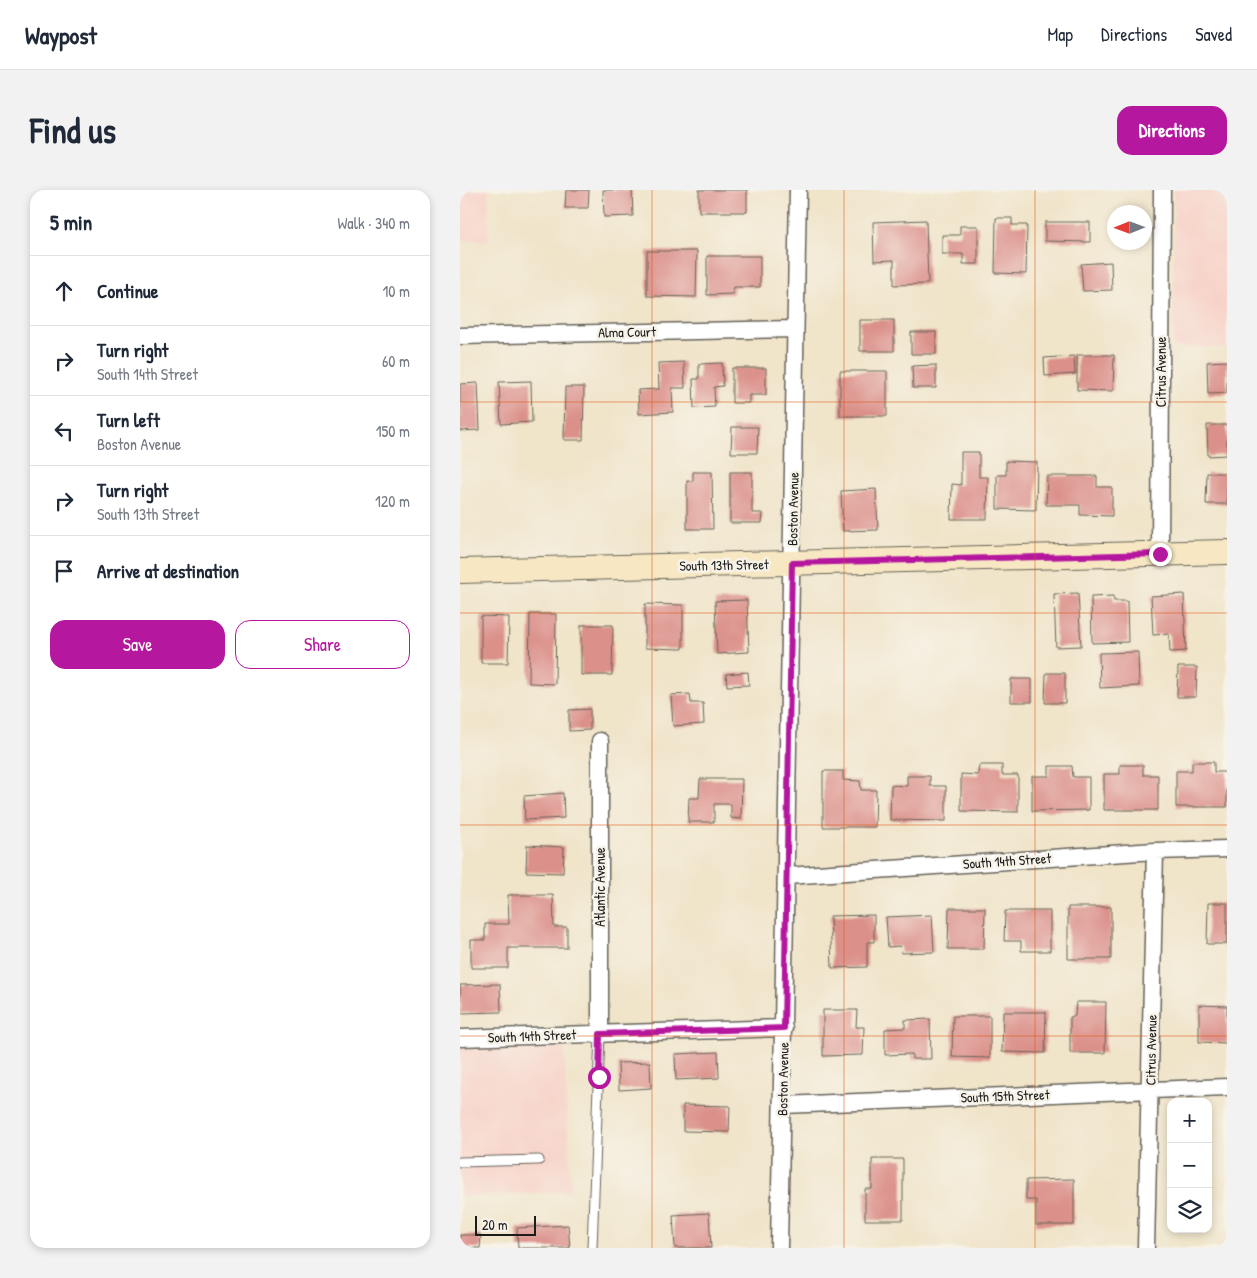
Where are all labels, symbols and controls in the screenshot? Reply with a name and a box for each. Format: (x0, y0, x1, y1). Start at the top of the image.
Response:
text: Waypost (25, 19, 97, 51)
text: Map (1048, 22, 1073, 47)
text: Directions (1101, 22, 1167, 47)
text: Saved (1195, 22, 1232, 47)
button: Directions (1117, 106, 1227, 155)
text: Find us (30, 107, 116, 154)
north arrow (1107, 205, 1152, 250)
text: 5 min (50, 208, 92, 237)
text: Walk · 340 m (338, 212, 410, 234)
icon: ahead (50, 277, 78, 305)
text: Continue (97, 278, 158, 304)
text: 10 m (382, 280, 410, 302)
street label: Alma Court (598, 321, 656, 342)
street label: Citrus Avenue (1151, 336, 1170, 407)
text: Turn right (97, 337, 168, 363)
icon: right (50, 347, 78, 375)
text: 60 m (382, 350, 410, 372)
text: South 14th Street (97, 363, 198, 385)
text: Turn left (97, 407, 160, 433)
icon: left (50, 417, 78, 445)
text: 150 m (376, 420, 410, 442)
text: Boston Avenue (97, 433, 181, 455)
street label: Boston Avenue (782, 472, 803, 546)
text: Turn right (97, 477, 168, 503)
icon: right (50, 487, 78, 515)
text: 120 m (375, 490, 410, 512)
text: South 13th Street (97, 503, 199, 525)
route end (1149, 543, 1172, 566)
street label: South 13th Street (679, 554, 769, 575)
icon: arrive (50, 557, 78, 585)
text: Arrive at destination (97, 558, 239, 584)
button: Save (50, 620, 225, 669)
button: Share (235, 620, 410, 669)
street label: Atlantic Avenue (590, 847, 609, 927)
street label: South 14th Street (962, 848, 1052, 873)
street label: Citrus Avenue (1140, 1014, 1161, 1086)
street label: South 14th Street (487, 1024, 577, 1047)
street label: Boston Avenue (772, 1042, 793, 1116)
route start (588, 1066, 611, 1089)
street label: South 15th Street (960, 1084, 1050, 1107)
map controls (1167, 1098, 1212, 1233)
button: + (1167, 1098, 1212, 1143)
button: − (1167, 1143, 1212, 1188)
button: layers (1167, 1188, 1212, 1233)
scale bar (475, 1213, 536, 1236)
text: 20 m (482, 1215, 508, 1234)

